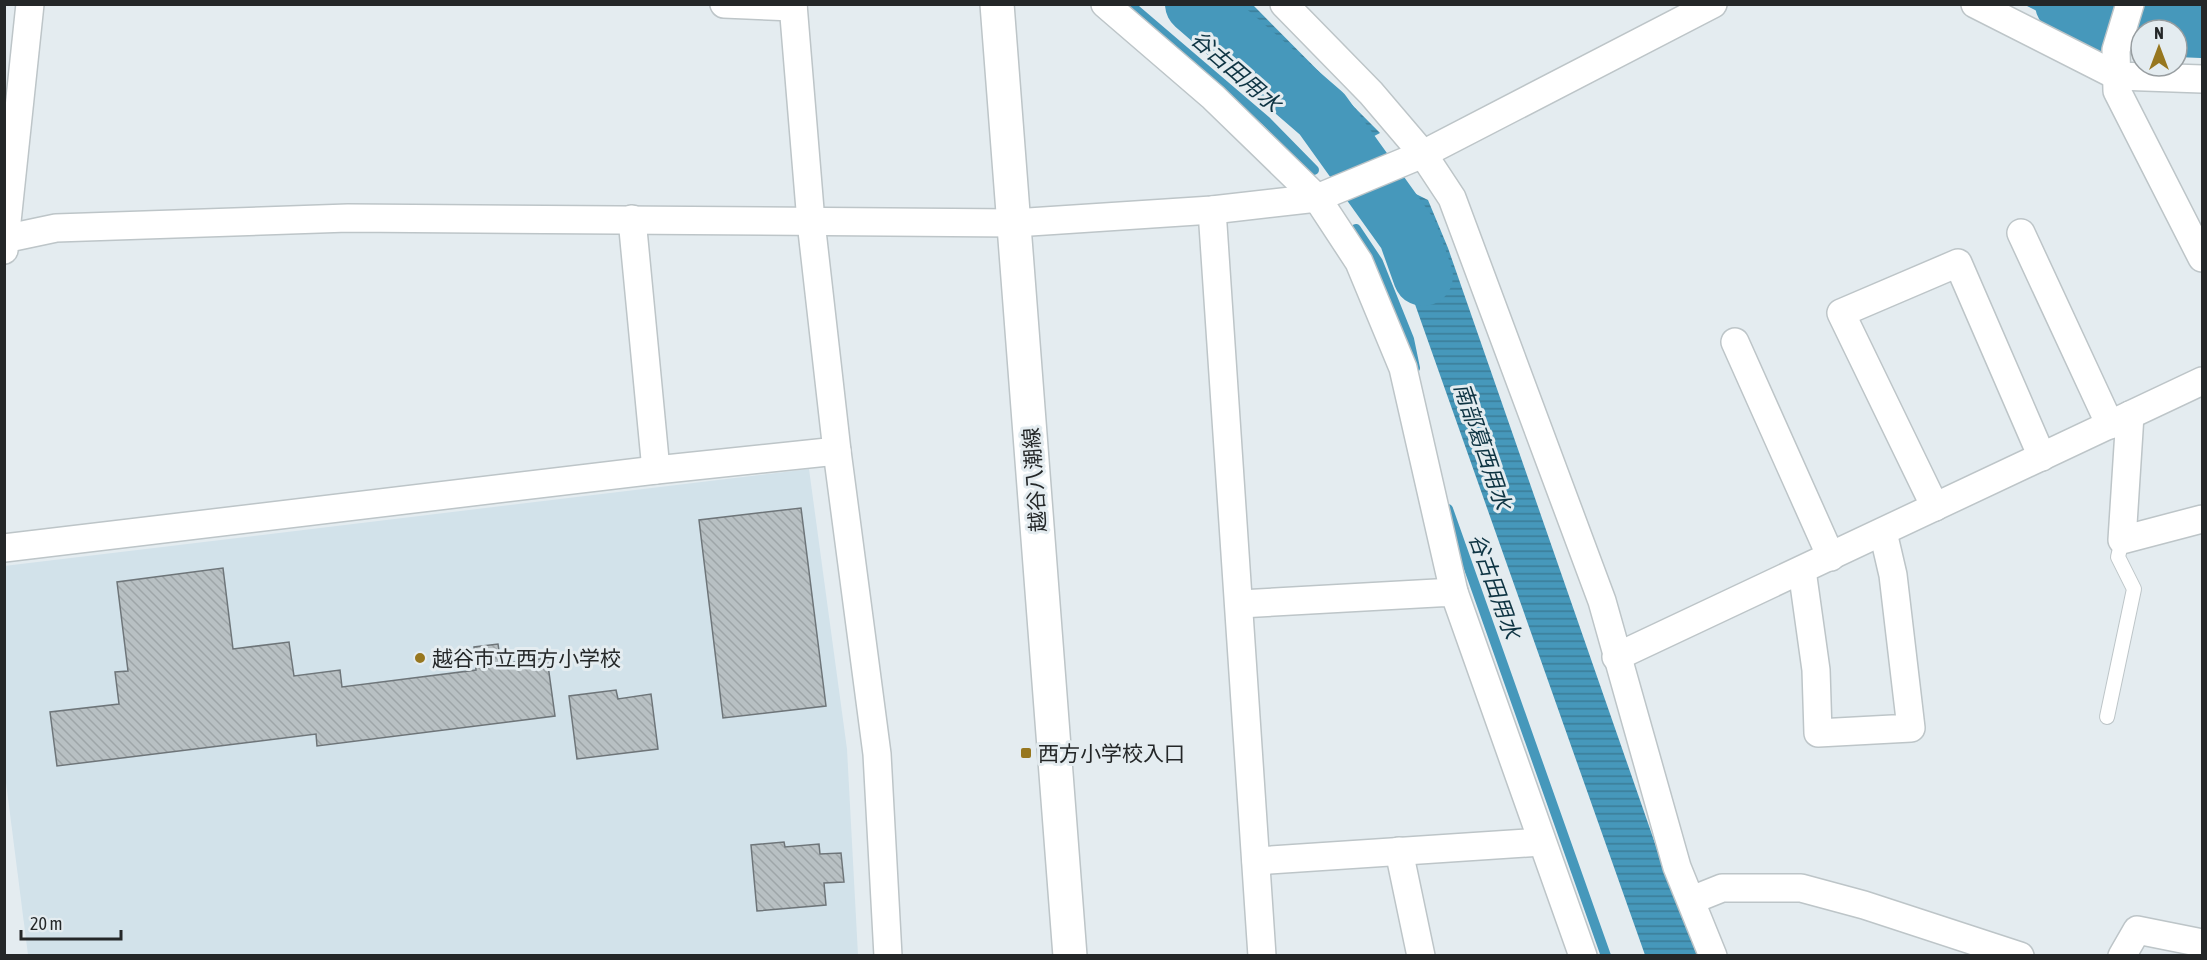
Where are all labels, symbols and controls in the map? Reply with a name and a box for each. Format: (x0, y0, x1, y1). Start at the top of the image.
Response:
north arrow (2129, 18, 2189, 78)
text: N (2154, 24, 2164, 42)
water label: 谷古田用水 (1186, 25, 1288, 118)
water label: 南部葛西用水 (1449, 379, 1517, 515)
street label: 越谷八潮線 (1018, 427, 1050, 533)
water label: 谷古田用水 (1464, 530, 1527, 644)
place label: 越谷市立西方小学校 (432, 646, 621, 670)
marker: 越谷市立西方小学校 (413, 651, 427, 665)
place label: 西方小学校入口 (1038, 741, 1185, 765)
marker: 西方小学校入口 (1019, 746, 1033, 760)
scale bar (21, 903, 122, 941)
text: 20 m (30, 913, 62, 934)

